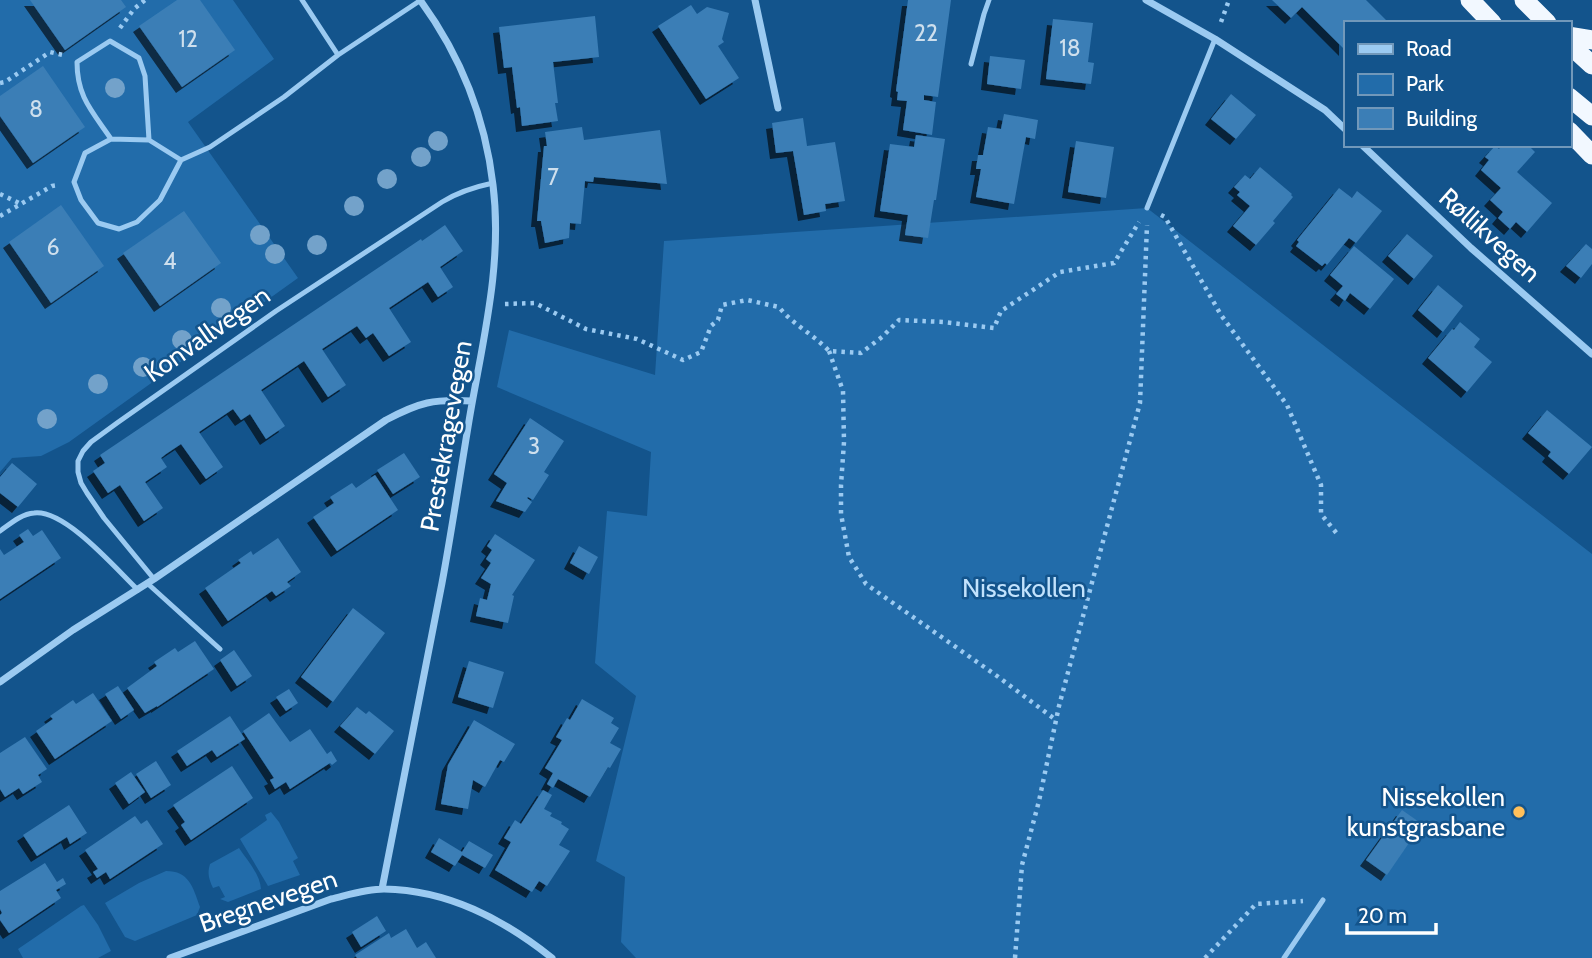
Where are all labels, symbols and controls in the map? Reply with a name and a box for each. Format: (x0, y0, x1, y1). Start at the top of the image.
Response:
house number: 22 (914, 19, 938, 47)
legend (1344, 21, 1571, 147)
house number: 12 (178, 25, 198, 53)
house number: 18 (1059, 34, 1081, 62)
text: Road (1406, 36, 1452, 61)
text: Park (1406, 71, 1444, 96)
house number: 8 (29, 95, 43, 123)
text: Building (1406, 106, 1478, 131)
house number: 7 (547, 163, 559, 191)
street label: Røllikvegen (1433, 181, 1547, 289)
house number: 6 (46, 233, 60, 261)
house number: 4 (163, 247, 177, 275)
street label: Konvallvegen (138, 279, 276, 389)
street label: Prestekragevegen (413, 338, 479, 534)
house number: 3 (528, 432, 540, 460)
park label: Nissekollen (962, 572, 1086, 604)
place label: Nissekollen kunstgrasbane (1347, 781, 1505, 843)
marker: Nissekollen kunstgrasbane (1511, 804, 1527, 820)
street label: Bregnevegen (195, 862, 341, 940)
scale bar (1347, 892, 1436, 936)
text: 20 m (1358, 903, 1407, 928)

